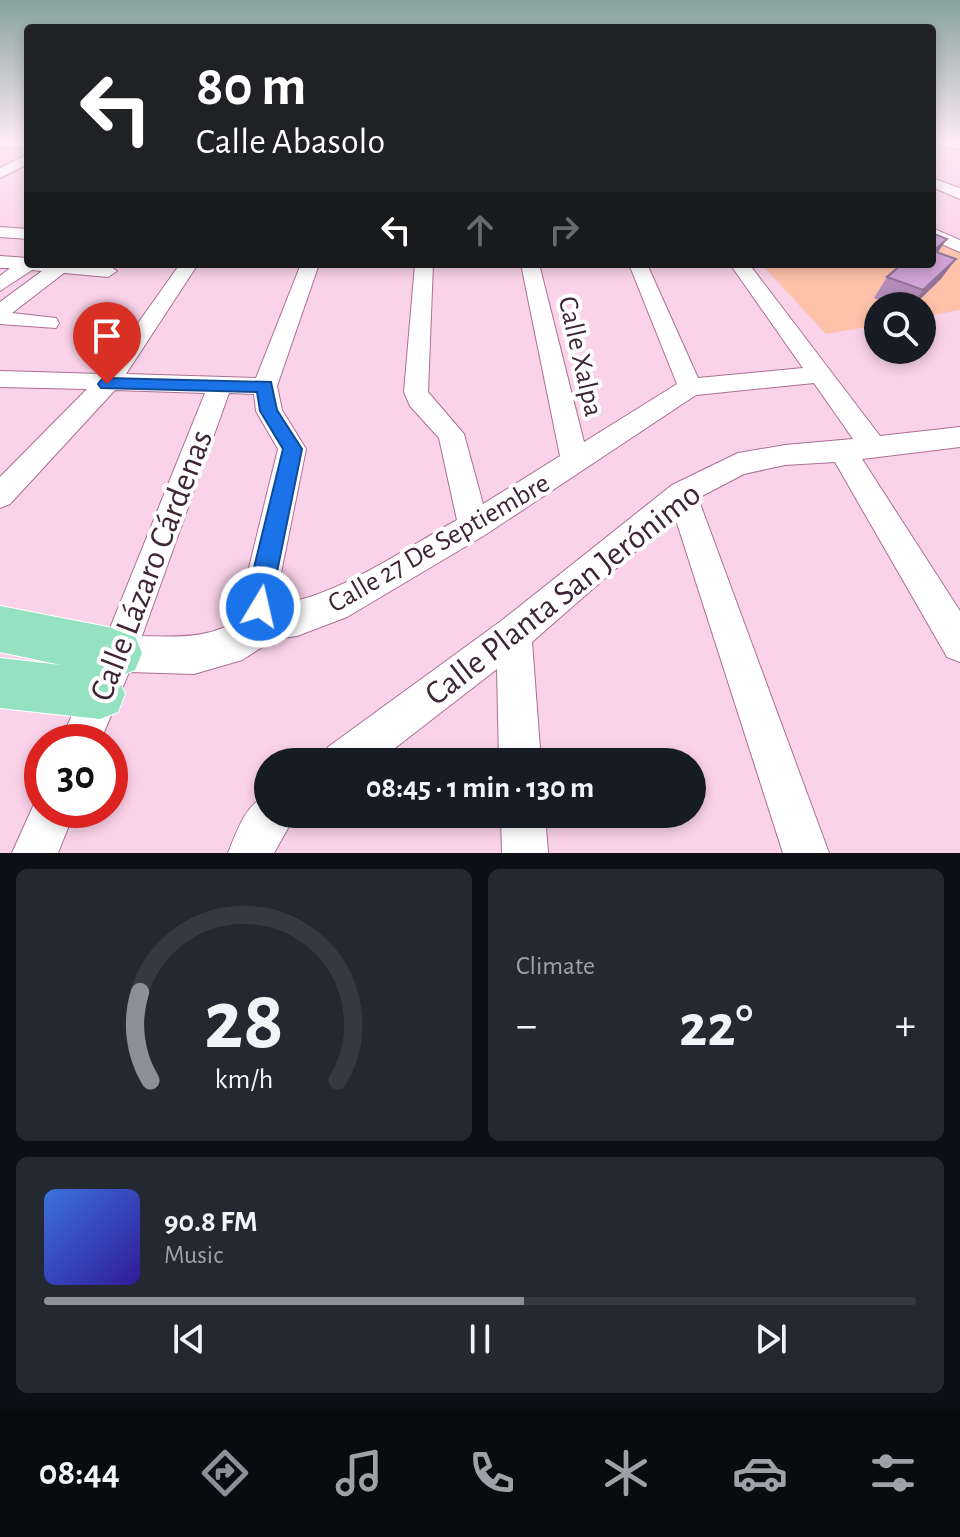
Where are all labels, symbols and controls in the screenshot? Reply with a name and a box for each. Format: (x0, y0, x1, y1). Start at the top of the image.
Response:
icon: left (64, 56, 168, 160)
text: 80 m (196, 59, 306, 115)
text: Calle Abasolo (196, 124, 385, 160)
icon: left (374, 208, 418, 252)
icon: ahead (458, 208, 502, 252)
icon: right (542, 208, 586, 252)
map controls (864, 292, 936, 364)
button: search (864, 292, 936, 364)
street label: Calle Xalpa (553, 294, 607, 419)
pin (73, 302, 141, 384)
icon: arrive (85, 314, 129, 358)
street label: Calle Lázaro Cárdenas (85, 426, 219, 706)
street label: Calle 27 De Septiembre (324, 469, 554, 618)
street label: Calle Planta San Jerónimo (419, 477, 707, 712)
position arrow (218, 565, 302, 649)
speed limit sign: 30 (24, 724, 128, 828)
text: 08:45 · 1 min · 130 m (366, 773, 594, 803)
text: Climate (516, 953, 595, 979)
text: 28 (204, 980, 284, 1064)
text: 22° (679, 997, 753, 1057)
text: − (516, 1004, 537, 1048)
text: + (895, 1004, 916, 1048)
text: km/h (215, 1065, 273, 1094)
text: 90.8 FM (164, 1207, 258, 1237)
text: Music (164, 1242, 223, 1268)
icon: previous (167, 1317, 211, 1361)
icon: pause (458, 1317, 502, 1361)
icon: next (749, 1317, 793, 1361)
icon: directions (197, 1445, 253, 1501)
icon: music (331, 1445, 387, 1501)
icon: phone (464, 1445, 520, 1501)
icon: climate (598, 1445, 654, 1501)
icon: car (732, 1445, 788, 1501)
icon: filters (865, 1445, 921, 1501)
text: 08:44 (39, 1455, 120, 1491)

